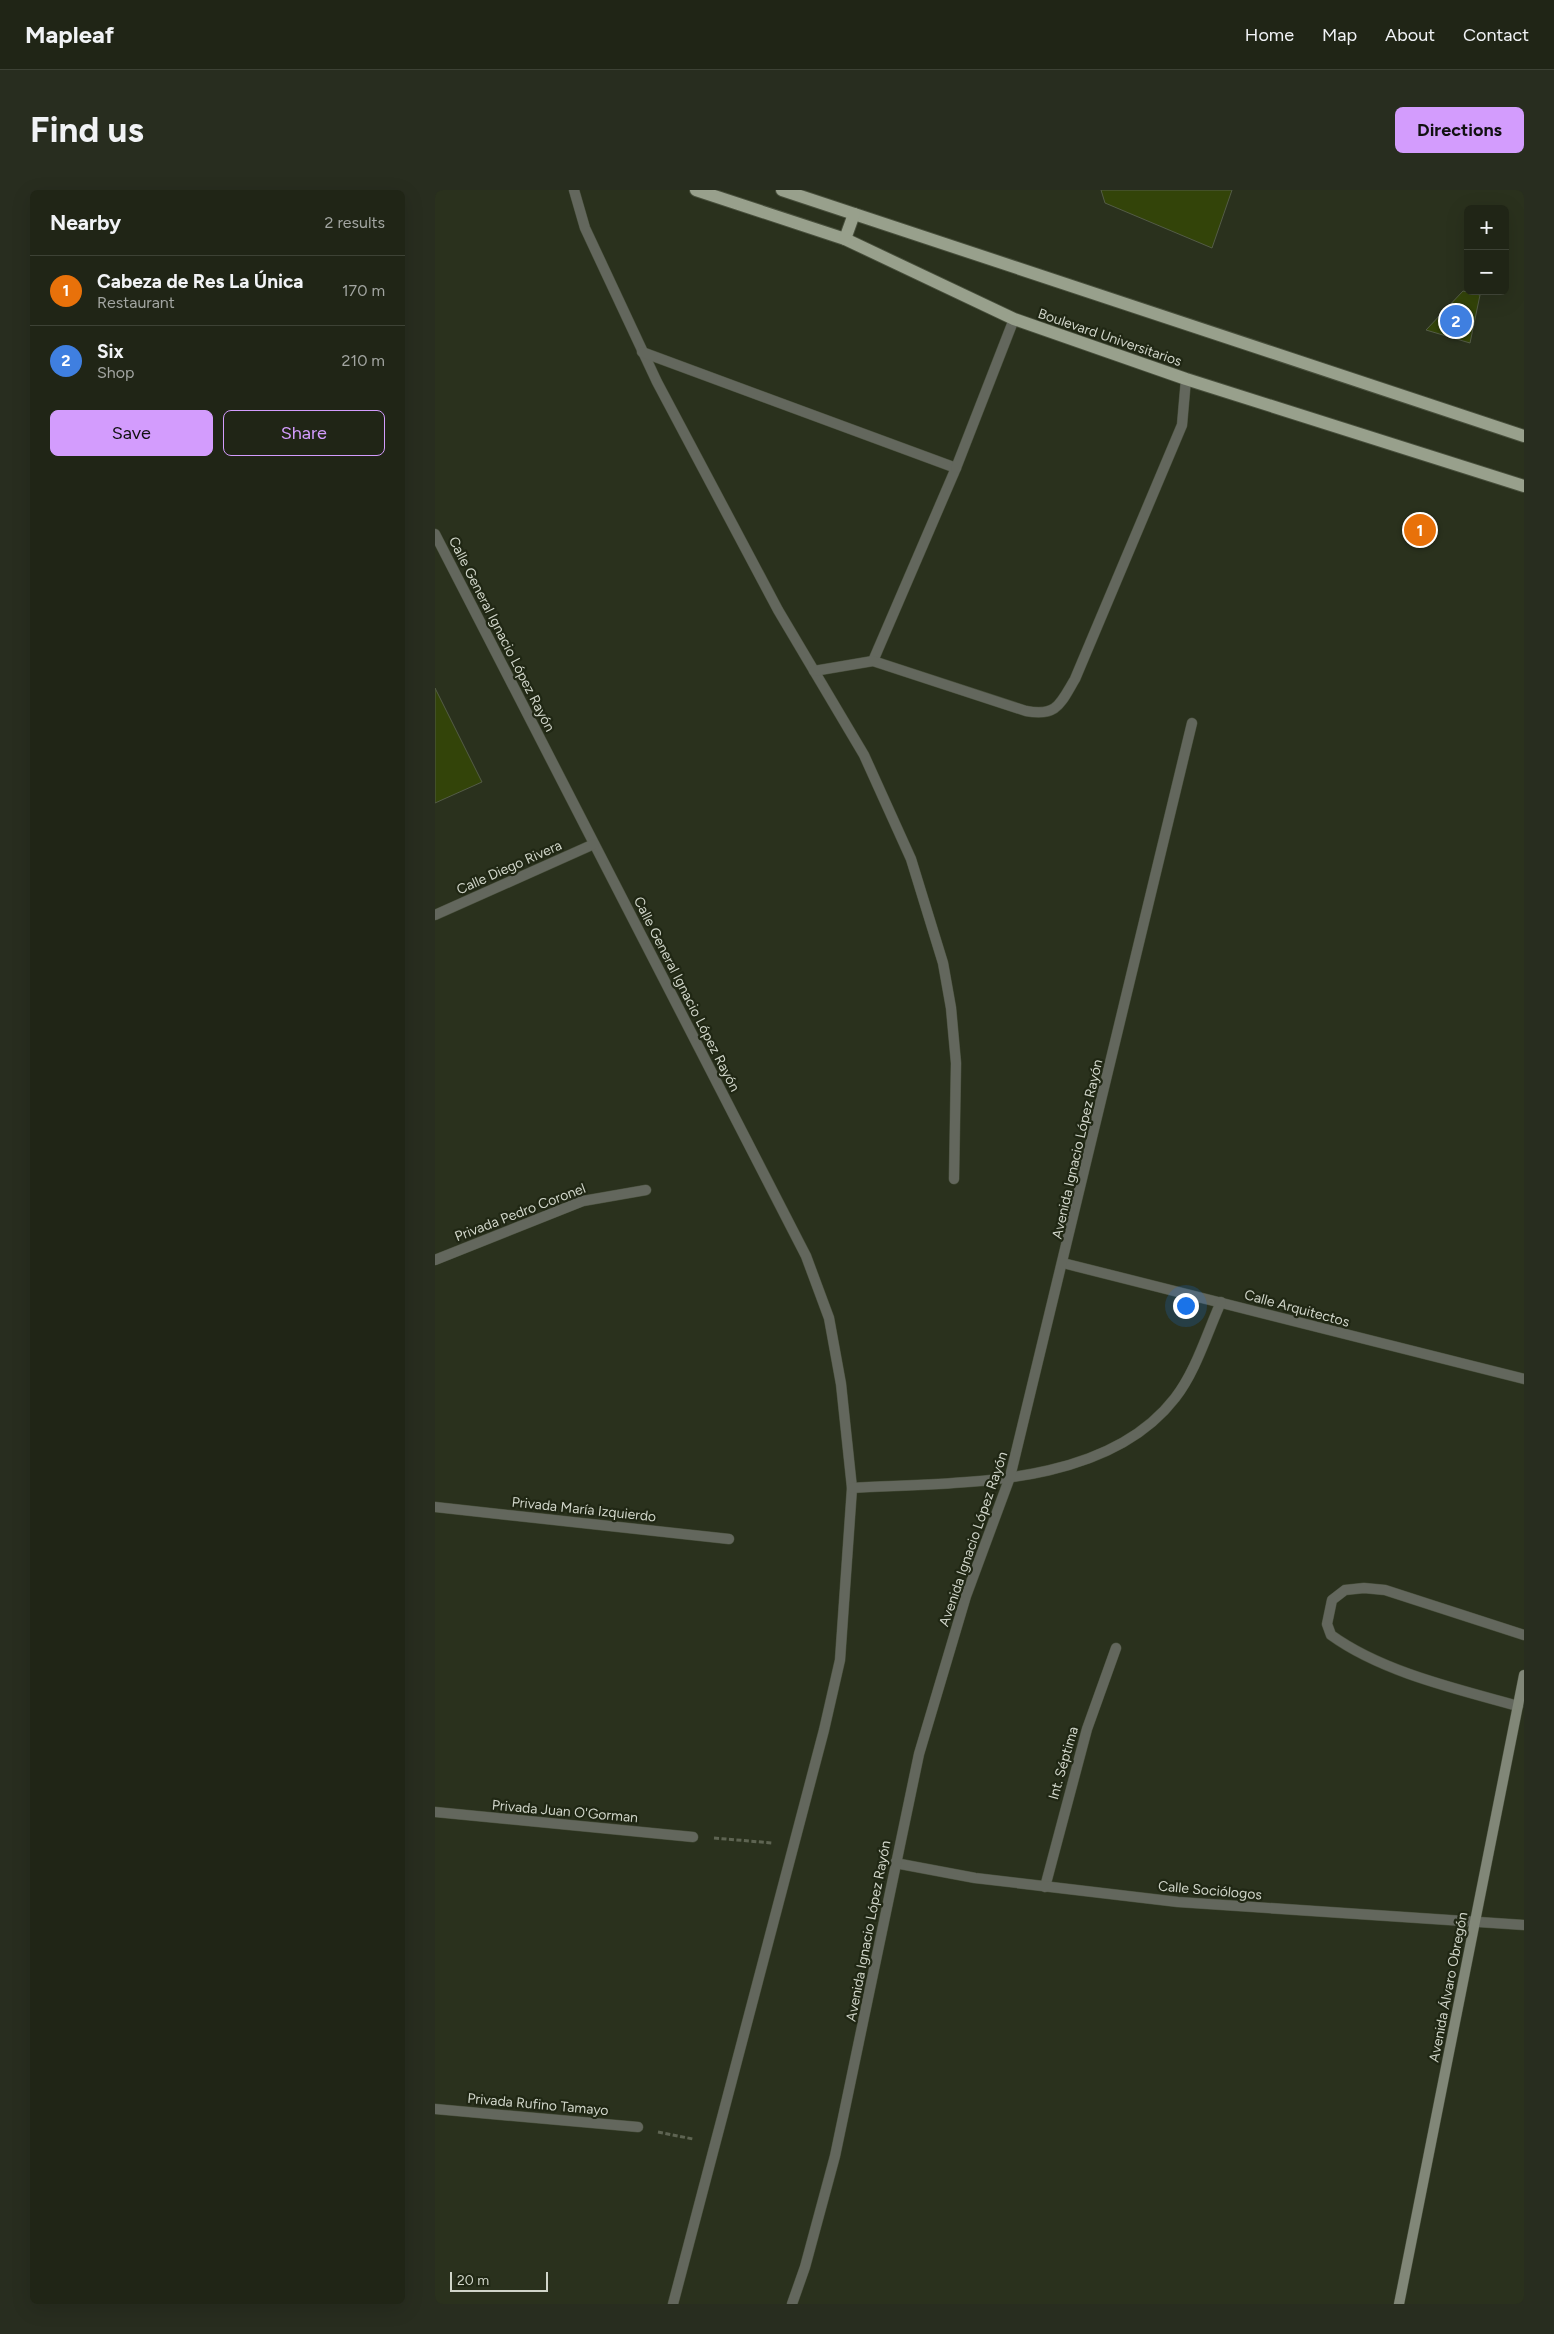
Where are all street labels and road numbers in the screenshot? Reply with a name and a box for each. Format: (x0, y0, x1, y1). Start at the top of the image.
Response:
street label: Boulevard Universitarios (1036, 305, 1184, 370)
street label: Calle General Ignacio López Rayón (445, 534, 558, 735)
street label: Calle Diego Rivera (454, 837, 564, 898)
street label: Calle General Ignacio López Rayón (630, 894, 743, 1095)
street label: Avenida Ignacio López Rayón (1049, 1057, 1106, 1241)
street label: Privada Pedro Coronel (452, 1180, 588, 1245)
street label: Calle Arquitectos (1242, 1286, 1351, 1331)
street label: Avenida Ignacio López Rayón (936, 1449, 1012, 1629)
street label: Privada María Izquierdo (511, 1493, 657, 1526)
street label: Int. Séptima (1045, 1725, 1082, 1802)
street label: Privada Juan O'Gorman (491, 1797, 639, 1826)
street label: Avenida Ignacio López Rayón (843, 1839, 894, 2023)
street label: Calle Sociólogos (1157, 1877, 1263, 1904)
street label: Avenida Álvaro Obregón (1426, 1910, 1471, 2064)
street label: Privada Rufino Tamayo (467, 2090, 609, 2119)

